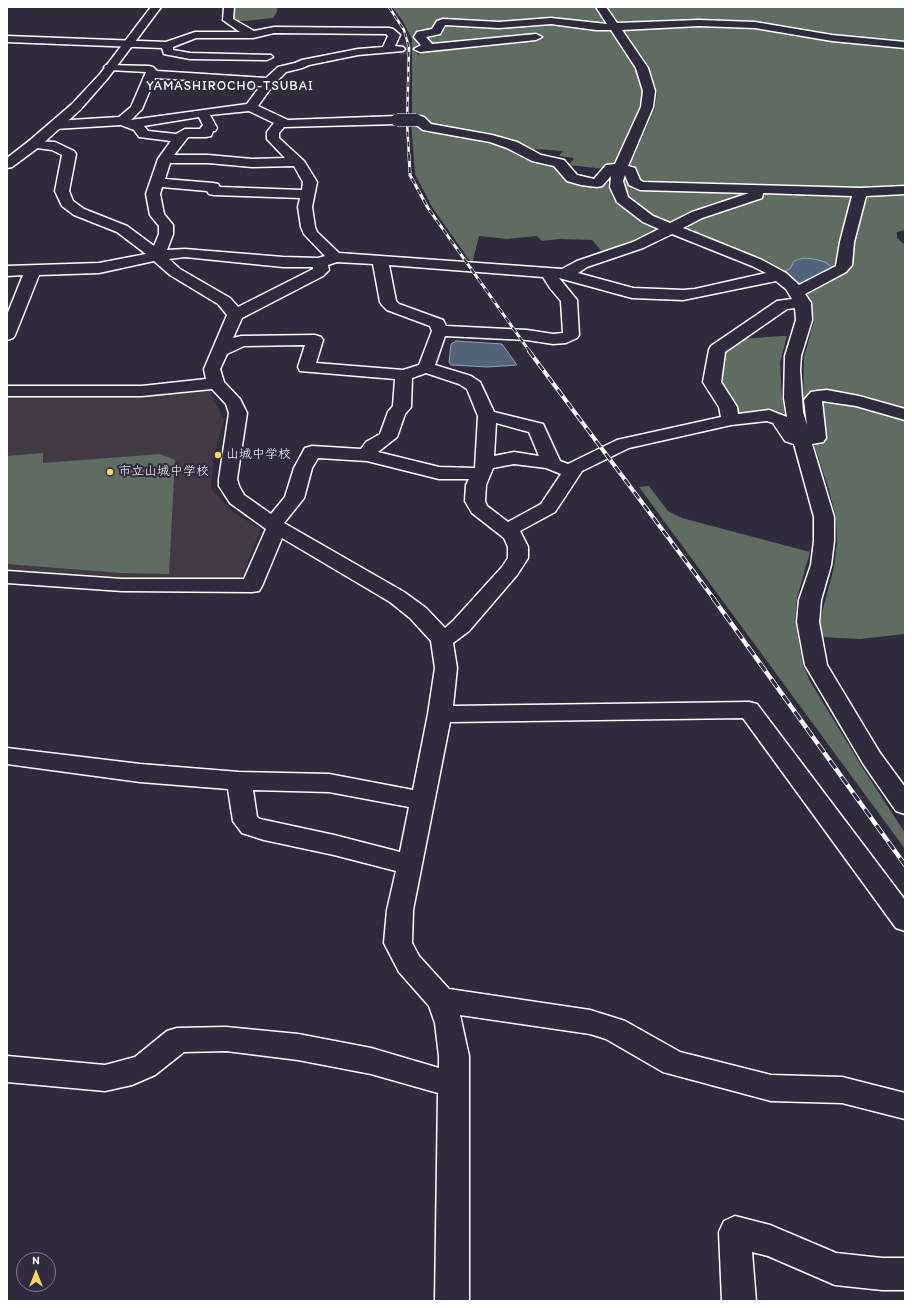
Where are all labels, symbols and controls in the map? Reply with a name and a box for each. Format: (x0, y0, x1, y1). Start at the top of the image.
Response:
district label: YAMASHIROCHO-TSUBAI (147, 79, 313, 95)
place label: 山城中学校 (226, 447, 291, 463)
marker: 山城中学校 (213, 450, 223, 460)
place label: 市立山城中学校 (118, 464, 209, 480)
marker: 市立山城中学校 (105, 467, 115, 477)
north arrow (16, 1252, 56, 1292)
text: N (32, 1254, 40, 1267)

